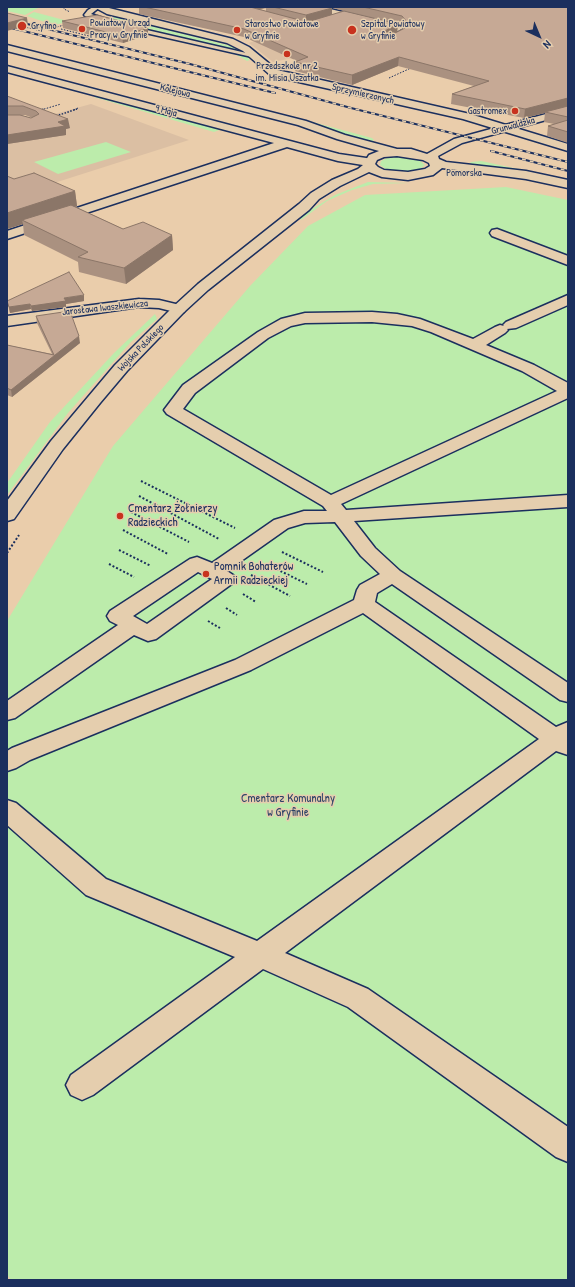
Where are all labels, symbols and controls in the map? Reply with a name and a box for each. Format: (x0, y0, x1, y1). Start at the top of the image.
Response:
north arrow (519, 16, 559, 56)
place label: Powiatowy Urząd Pracy w Gryfinie (90, 17, 150, 40)
place label: Starostwo Powiatowe w Gryfinie (245, 18, 319, 42)
place label: Szpital Powiatowy w Gryfinie (361, 18, 425, 42)
marker: Gryfino (16, 20, 28, 32)
place label: Gryfino (31, 20, 56, 32)
marker: Powiatowy Urząd Pracy w Gryfinie (77, 24, 87, 34)
marker: Szpital Powiatowy w Gryfinie (346, 24, 358, 36)
marker: Starostwo Powiatowe w Gryfinie (232, 25, 242, 35)
text: N (540, 38, 554, 52)
marker: Przedszkole nr 2 im. Misia Uszatka (282, 49, 292, 59)
place label: Przedszkole nr 2 im. Misia Uszatka (255, 60, 319, 84)
street label: Kolejowa (159, 81, 191, 101)
street label: Sprzymierzonych (331, 81, 395, 107)
street label: 9 Maja (154, 102, 178, 120)
place label: Gastromex (468, 105, 507, 117)
marker: Gastromex (510, 106, 520, 116)
street label: Grunwaldzka (490, 114, 536, 138)
street label: Pomorska (446, 167, 482, 179)
street label: Jarosława Iwaszkiewicza (61, 298, 149, 318)
street label: Wojska Polskiego (116, 322, 166, 374)
place label: Cmentarz Żołnierzy Radzieckich (128, 502, 217, 530)
marker: Cmentarz Żołnierzy Radzieckich (115, 511, 125, 521)
place label: Pomnik Bohaterów Armii Radzieckiej (214, 560, 293, 588)
marker: Pomnik Bohaterów Armii Radzieckiej (201, 569, 211, 579)
park label: Cmentarz Komunalny w Gryfinie (241, 792, 335, 820)

